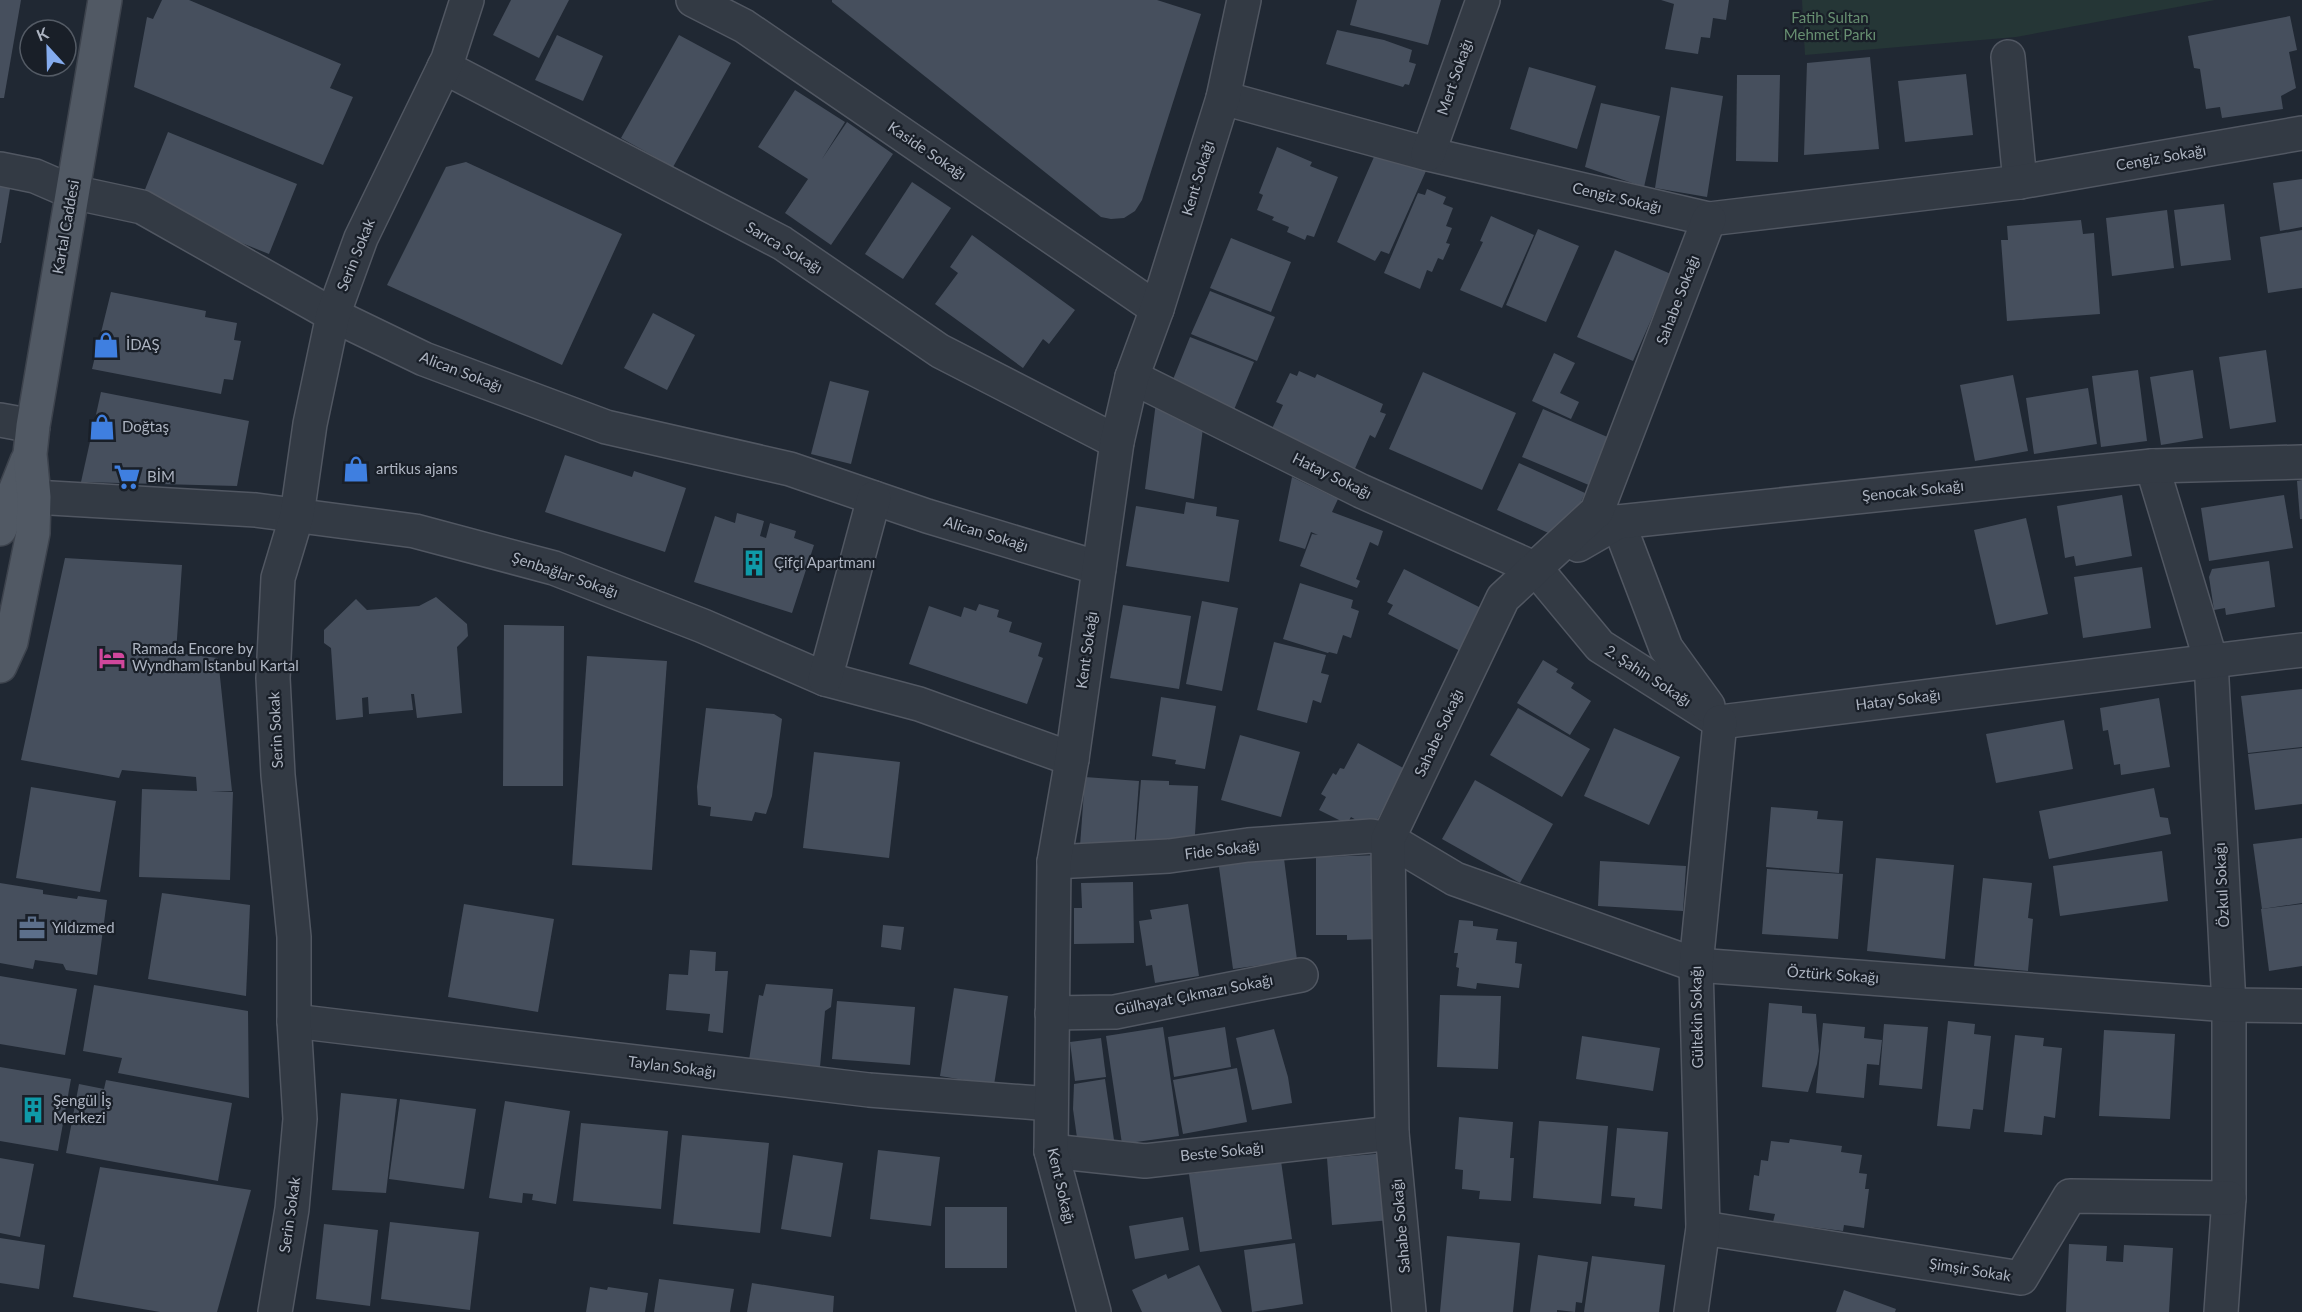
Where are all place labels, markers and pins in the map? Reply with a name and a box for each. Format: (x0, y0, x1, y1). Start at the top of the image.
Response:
shop icon: İDAŞ (91, 330, 121, 360)
place label: İDAŞ (126, 335, 160, 353)
shop icon: Doğtaş (87, 412, 117, 442)
place label: Doğtaş (122, 417, 169, 435)
shop icon: artikus ajans (341, 454, 371, 484)
place label: artikus ajans (376, 459, 458, 477)
supermarket icon: BİM (112, 462, 142, 492)
place label: BİM (147, 467, 175, 485)
building icon: Çifçi Apartmanı (739, 548, 769, 578)
place label: Çifçi Apartmanı (774, 553, 875, 571)
place label: Ramada Encore by Wyndham Istanbul Kartal (132, 639, 299, 674)
hotel icon: Ramada Encore by Wyndham Istanbul Kartal (97, 643, 127, 673)
office icon: Yıldızmed (17, 913, 47, 943)
place label: Yıldızmed (52, 918, 115, 936)
place label: Şengül İş Merkezi (53, 1091, 111, 1126)
building icon: Şengül İş Merkezi (18, 1095, 48, 1125)

